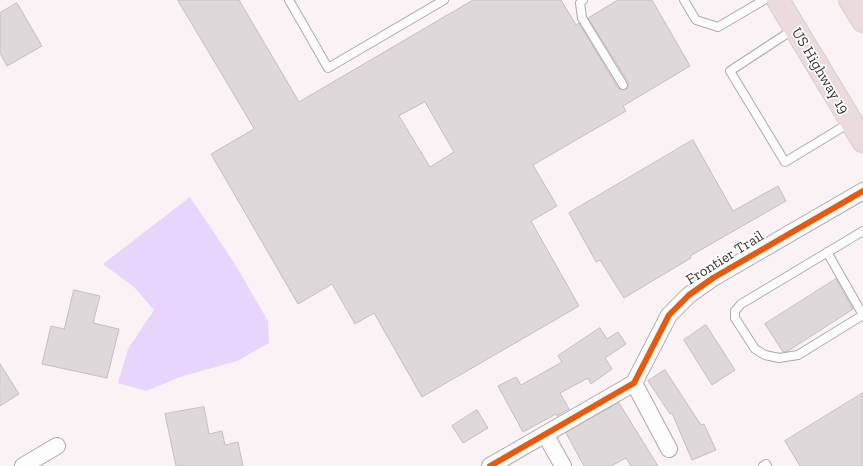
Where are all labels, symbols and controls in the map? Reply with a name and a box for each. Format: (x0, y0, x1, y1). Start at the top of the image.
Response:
street label: US Highway 19 (787, 25, 853, 117)
street label: Frontier Trail (683, 227, 767, 289)

